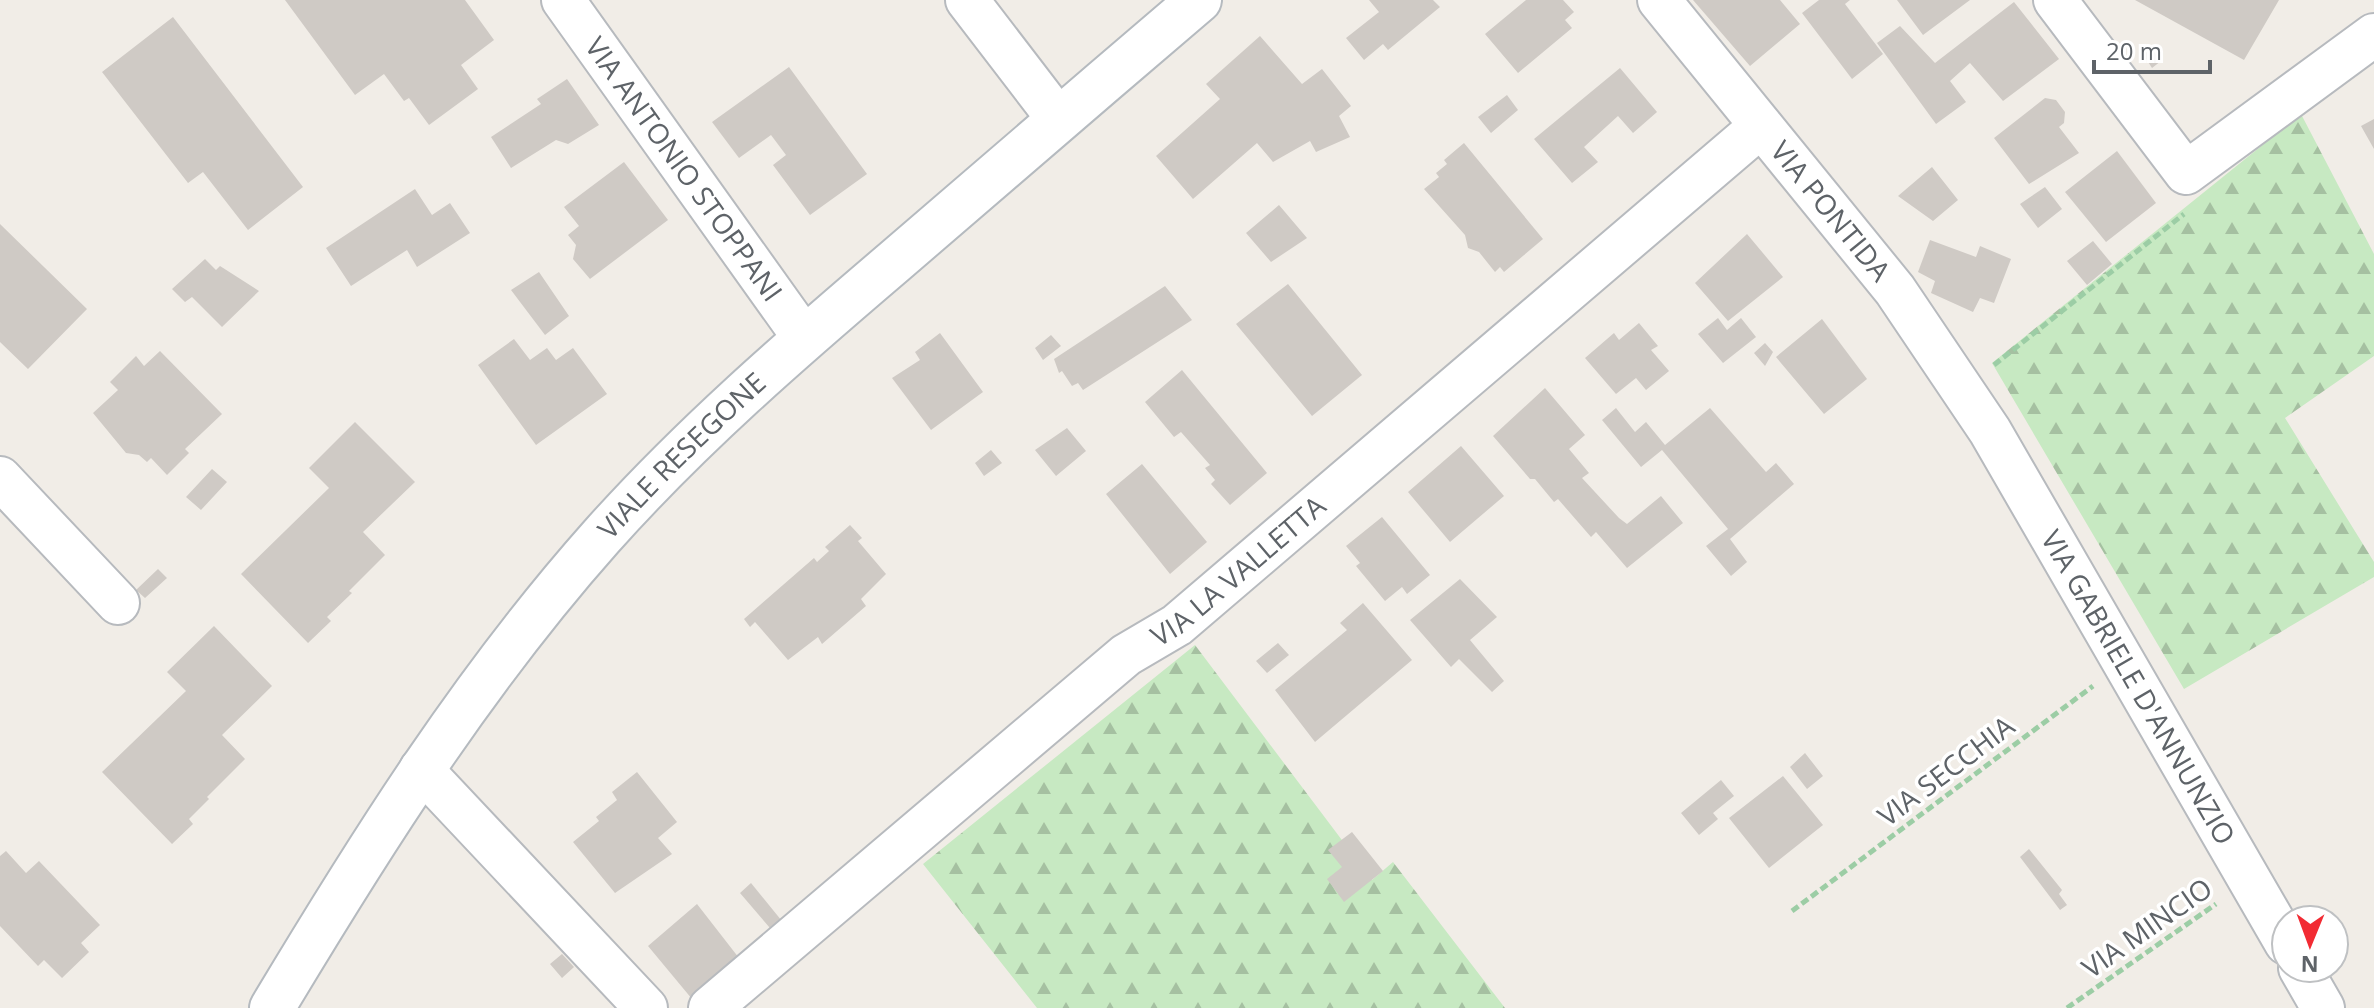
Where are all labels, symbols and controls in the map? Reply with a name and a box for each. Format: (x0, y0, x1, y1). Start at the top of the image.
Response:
scale bar (2094, 24, 2210, 74)
street label: VIA ANTONIO STOPPANI (577, 29, 792, 309)
text: 20 m (2106, 34, 2162, 67)
street label: VIA PONTIDA (1763, 132, 1900, 289)
street label: VIALE RESEGONE (588, 363, 773, 546)
street label: VIA LA VALLETTA (1143, 486, 1333, 654)
street label: VIA GABRIELE D'ANNUNZIO (2033, 523, 2245, 851)
street label: VIA SECCHIA (1869, 706, 2022, 834)
street label: VIA MINCIO (2074, 868, 2219, 986)
north arrow (2270, 904, 2350, 984)
text: N (2300, 950, 2319, 980)

